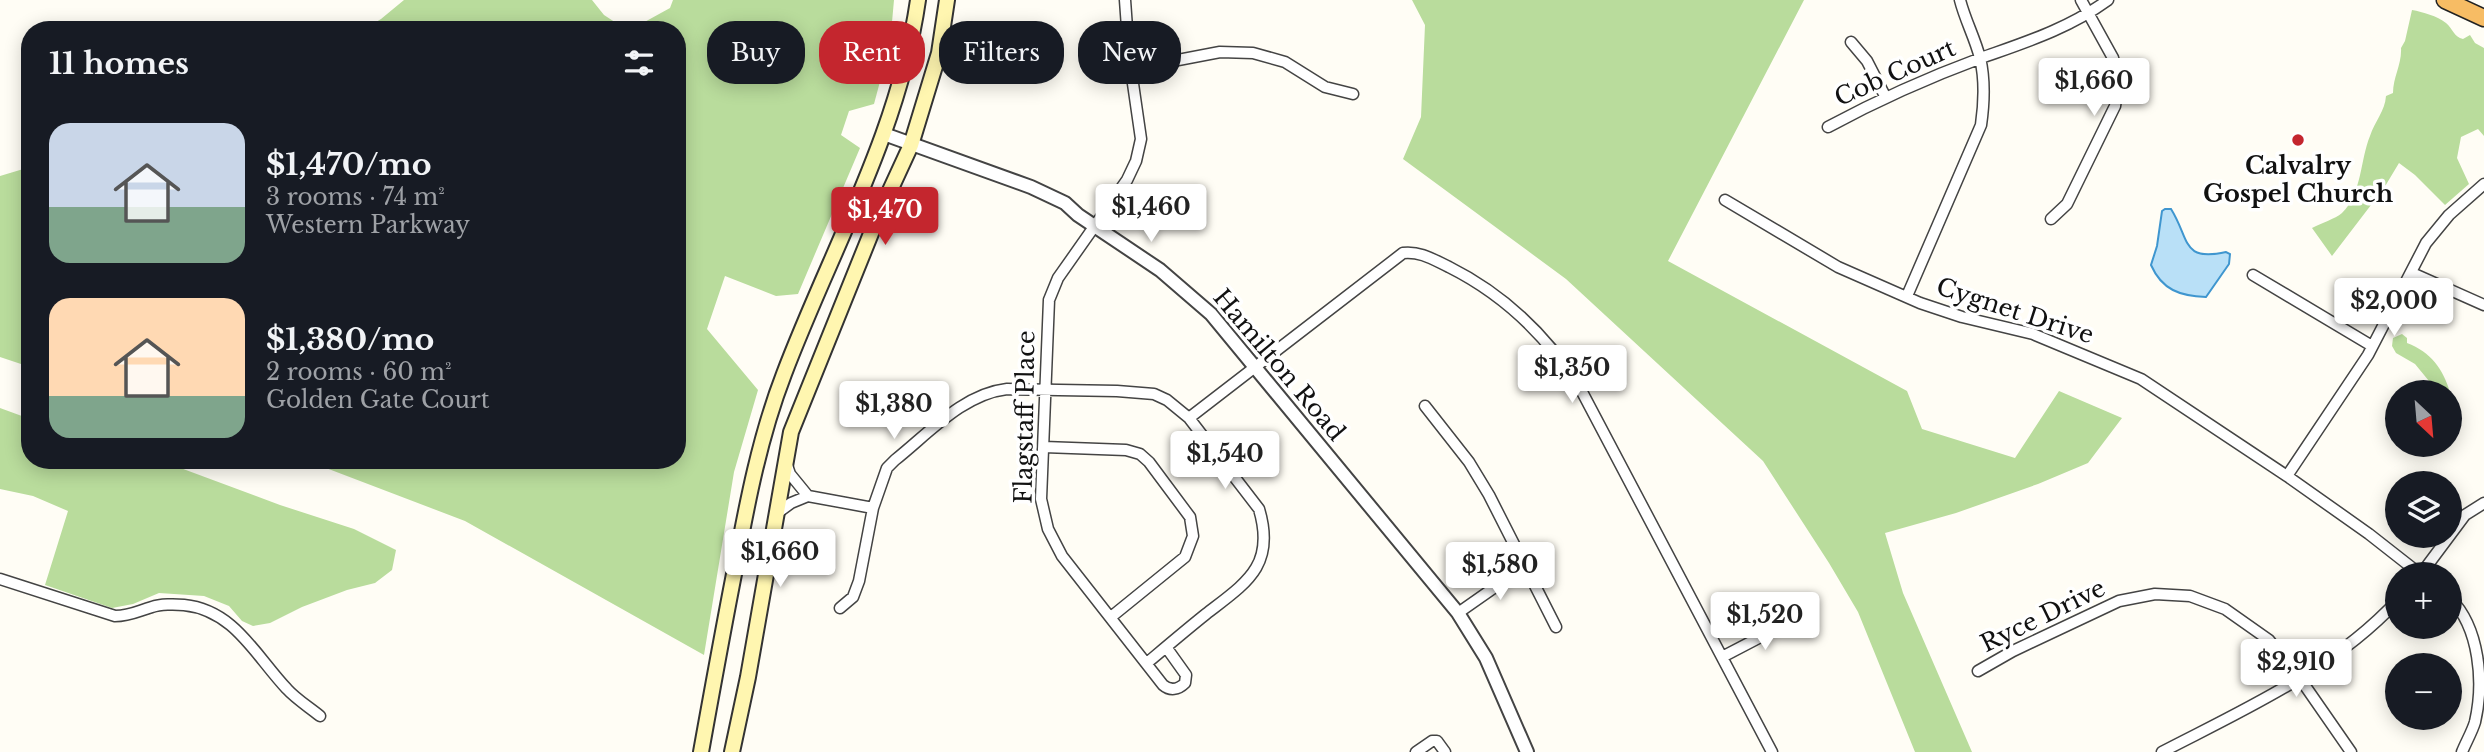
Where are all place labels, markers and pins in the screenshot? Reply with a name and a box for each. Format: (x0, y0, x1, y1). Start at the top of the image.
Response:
pin: $1,660 (2037, 58, 2151, 118)
marker: Calvalry Gospel Church (2290, 132, 2306, 148)
place label: Calvalry Gospel Church (2203, 151, 2393, 208)
pin: $1,460 (1094, 184, 1208, 244)
pin: $1,470 (828, 188, 942, 247)
pin: $2,000 (2337, 278, 2451, 338)
pin: $1,350 (1515, 346, 1629, 405)
pin: $1,380 (837, 382, 951, 441)
pin: $1,540 (1168, 432, 1282, 491)
pin: $1,660 (723, 530, 837, 589)
pin: $1,580 (1443, 542, 1557, 602)
pin: $1,520 (1708, 592, 1822, 652)
pin: $2,910 (2239, 640, 2353, 699)

